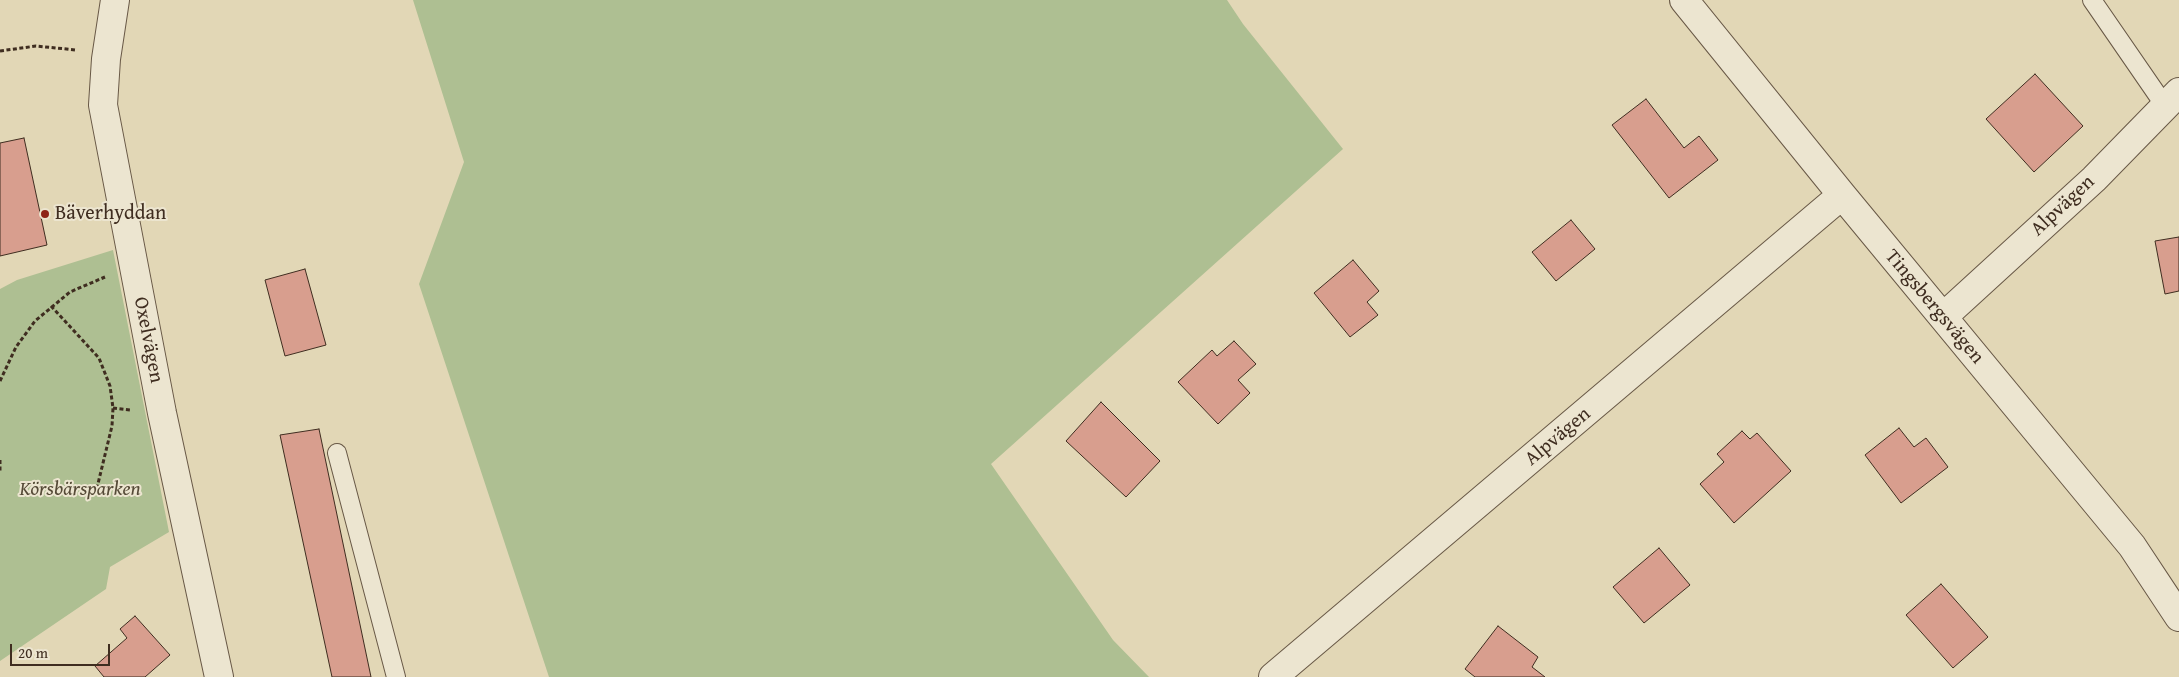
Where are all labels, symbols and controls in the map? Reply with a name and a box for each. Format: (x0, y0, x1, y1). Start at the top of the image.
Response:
street label: Alpvägen (2026, 170, 2100, 242)
place label: Bäverhyddan (55, 202, 166, 226)
marker: Bäverhyddan (39, 208, 51, 220)
street label: Tingsbergsvägen (1879, 245, 1989, 369)
street label: Oxelvägen (128, 295, 168, 385)
street label: Alpvägen (1520, 403, 1596, 471)
park label: Körsbärsparken (19, 478, 141, 502)
scale bar (12, 634, 112, 666)
text: 20 m (18, 642, 48, 663)

